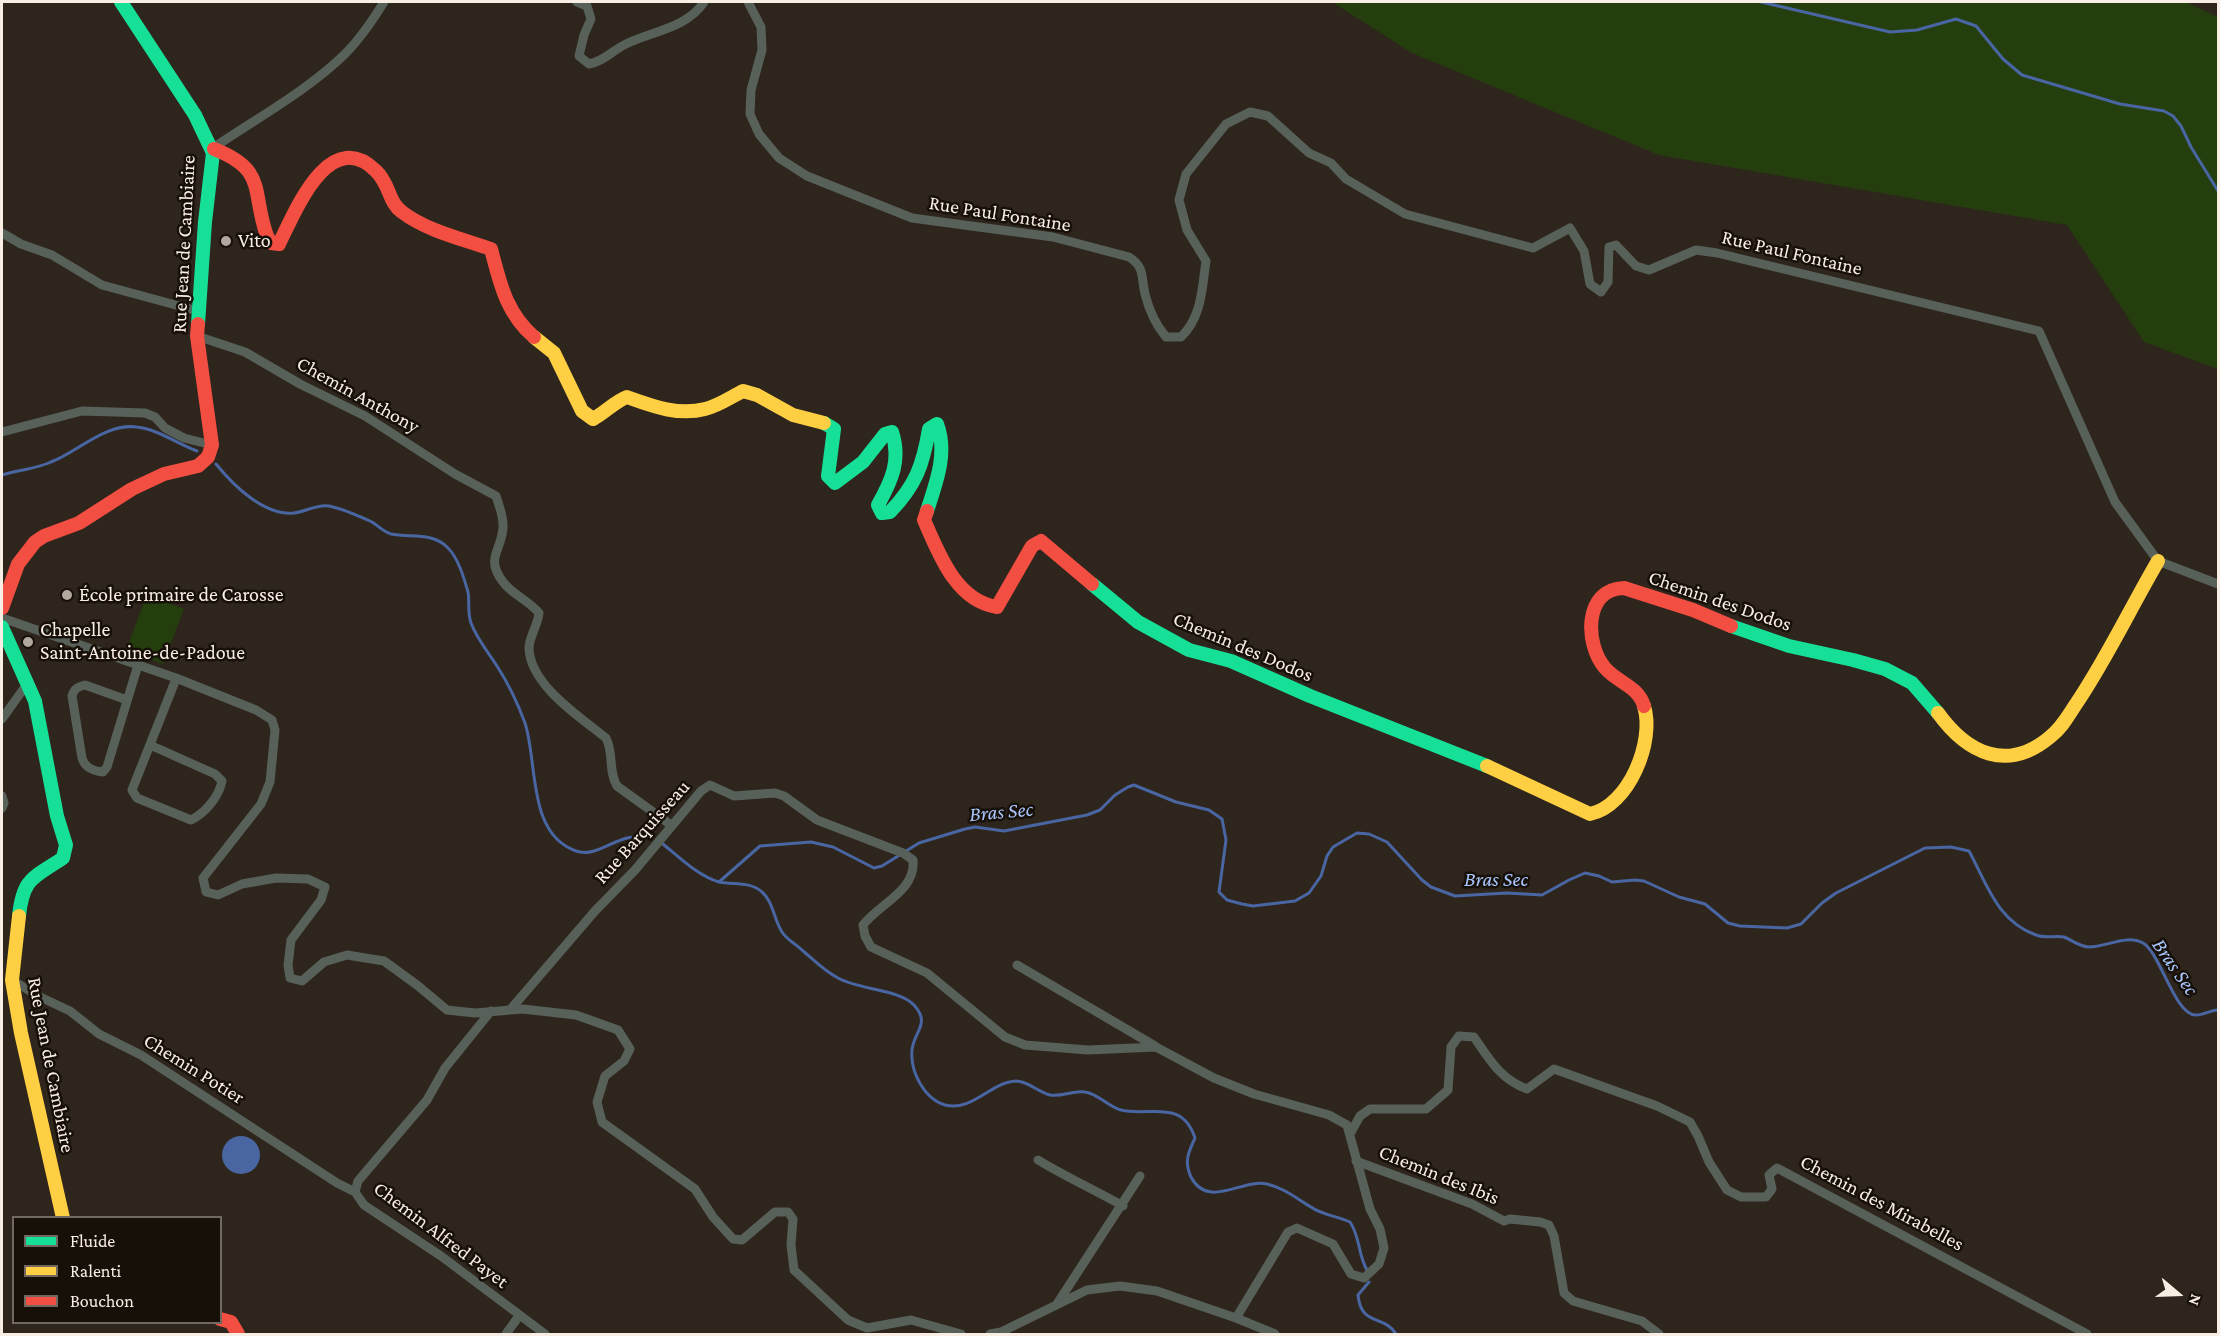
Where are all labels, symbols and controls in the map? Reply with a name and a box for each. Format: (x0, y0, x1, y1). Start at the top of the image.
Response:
street label: Rue Jean de Cambiaire (167, 154, 201, 334)
street label: Rue Paul Fontaine (927, 191, 1073, 237)
street label: Rue Paul Fontaine (1720, 225, 1864, 281)
place label: Vito (238, 229, 271, 253)
marker: Vito (219, 234, 233, 248)
street label: Chemin Anthony (293, 351, 423, 439)
street label: Chemin des Dodos (1645, 565, 1795, 637)
place label: École primaire de Carosse (79, 583, 284, 607)
marker: École primaire de Carosse (60, 588, 74, 602)
street label: Chemin des Dodos (1169, 607, 1317, 687)
place label: Chapelle Saint-Antoine-de-Padoue (40, 618, 245, 665)
marker: Chapelle Saint-Antoine-de-Padoue (21, 635, 35, 649)
street label: Rue Barquisseau (589, 775, 695, 889)
water label: Bras Sec (968, 797, 1034, 827)
water label: Bras Sec (1464, 867, 1528, 893)
water label: Bras Sec (2146, 934, 2204, 1000)
street label: Rue Jean de Cambiaire (22, 975, 80, 1155)
street label: Chemin Potier (139, 1028, 249, 1110)
street label: Chemin des Ibis (1375, 1140, 1503, 1210)
street label: Chemin des Mirabelles (1796, 1150, 1968, 1256)
street label: Chemin Alfred Payet (369, 1176, 513, 1294)
legend (12, 1216, 222, 1324)
text: Fluide (70, 1231, 115, 1251)
text: Ralenti (70, 1261, 121, 1281)
north arrow (2148, 1264, 2208, 1324)
text: Bouchon (70, 1291, 134, 1311)
text: N (2186, 1292, 2205, 1308)

